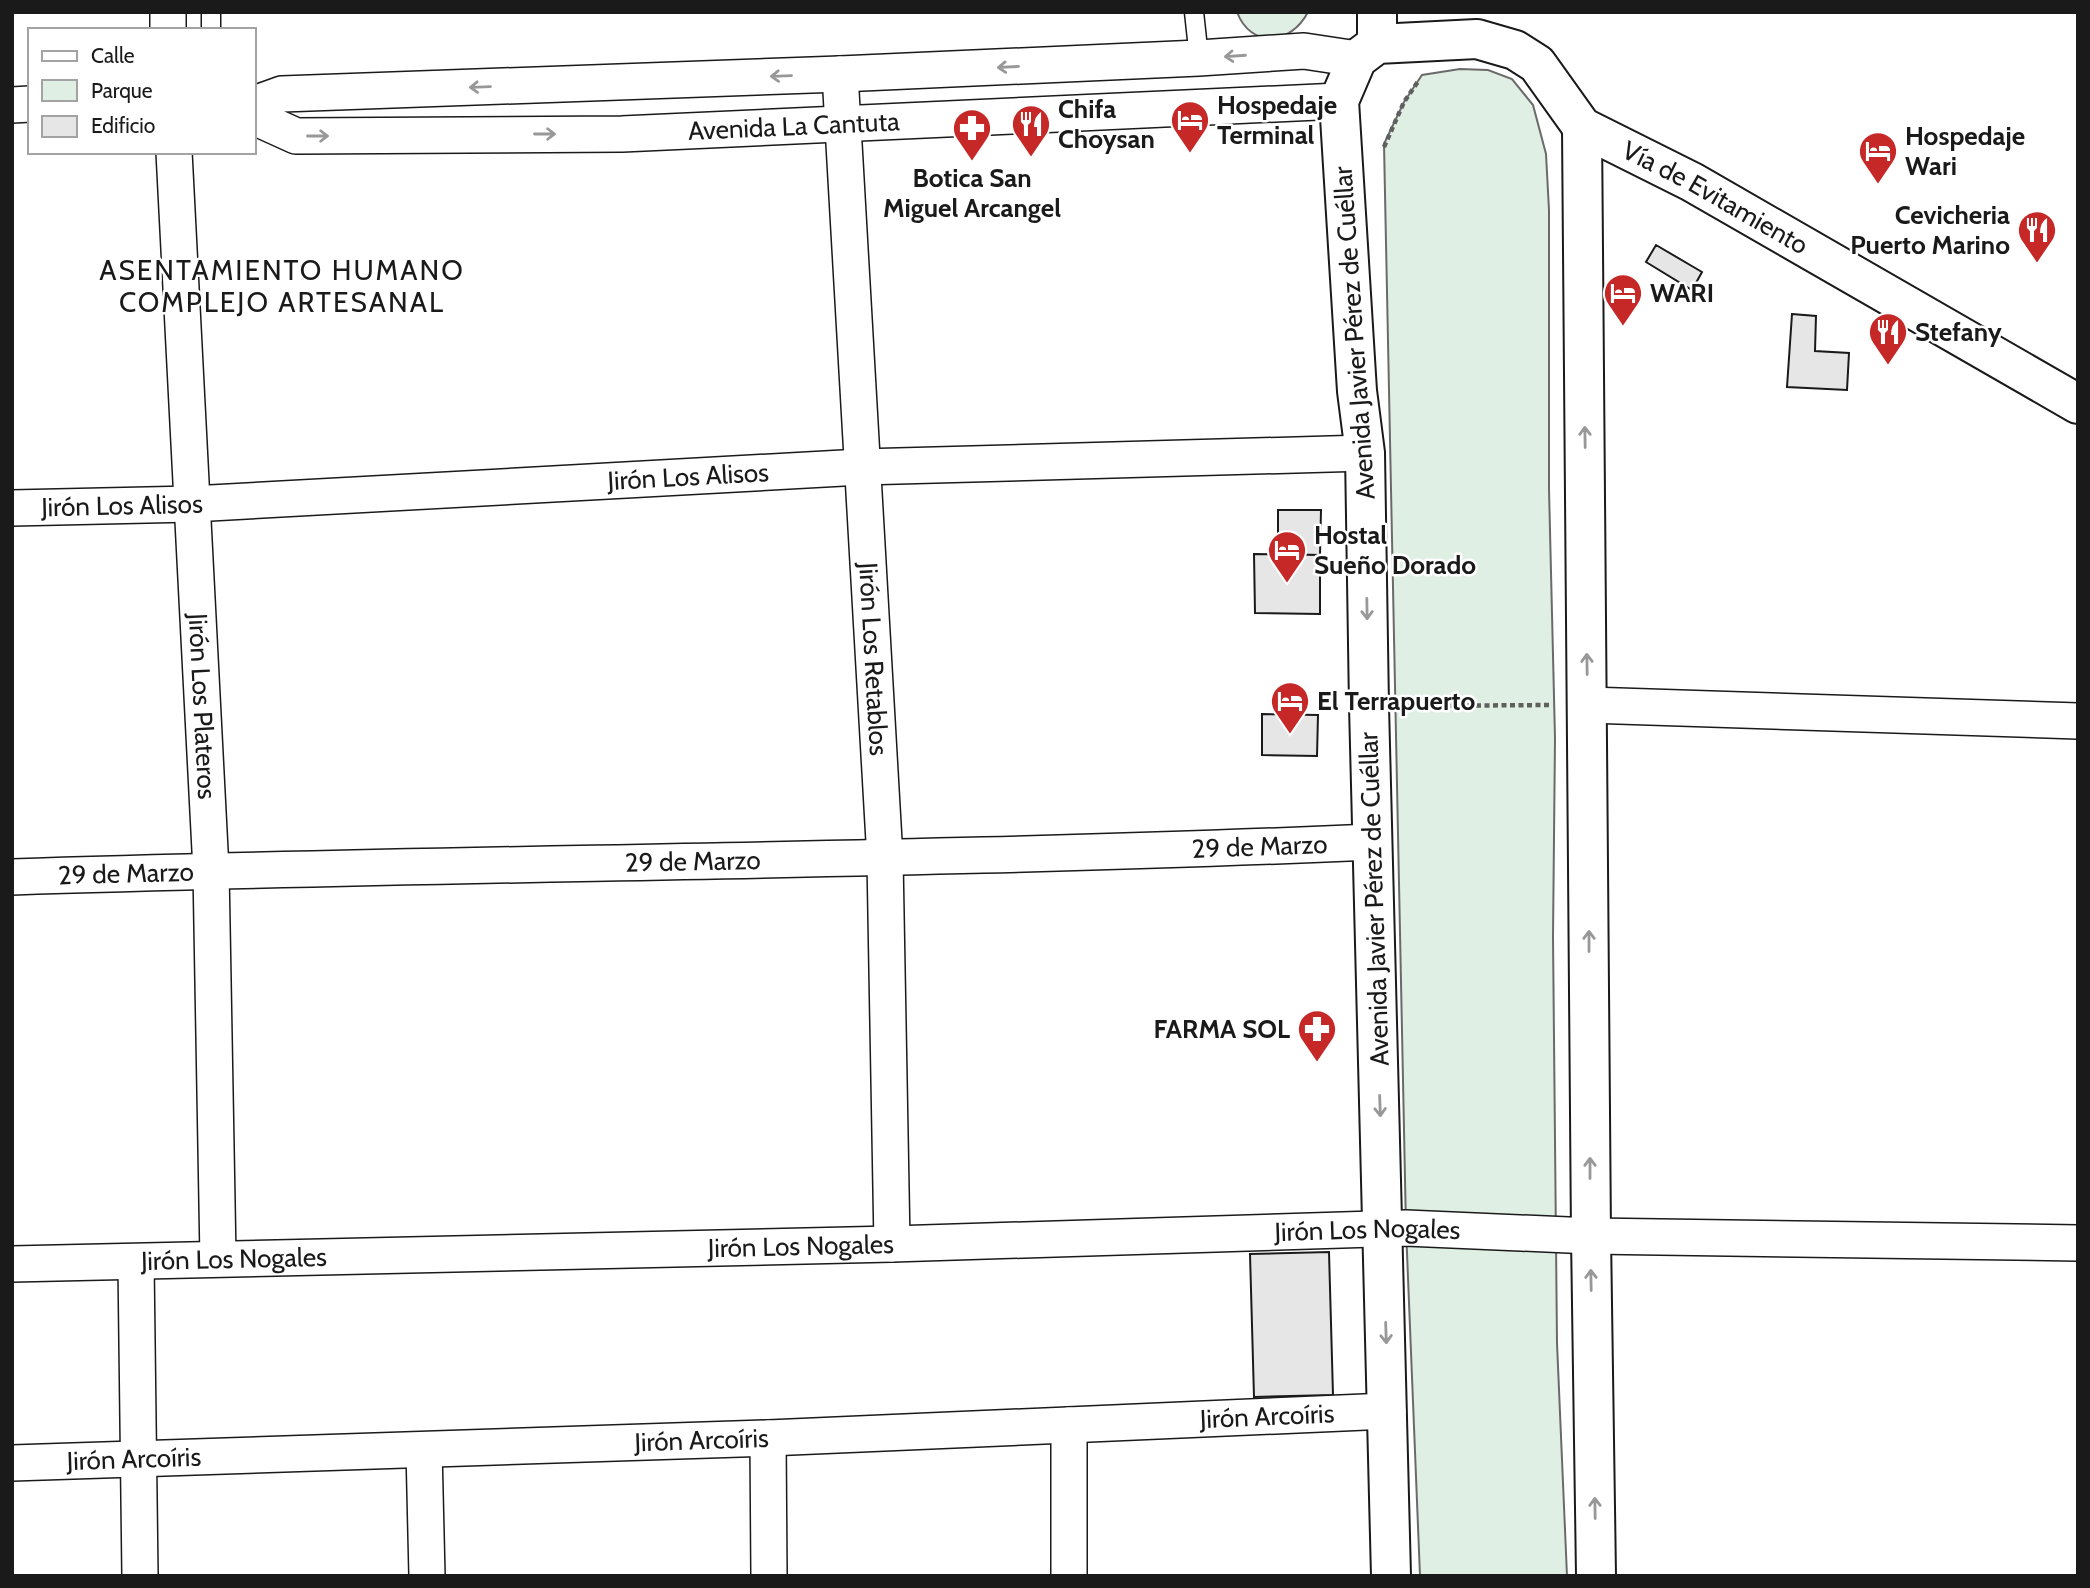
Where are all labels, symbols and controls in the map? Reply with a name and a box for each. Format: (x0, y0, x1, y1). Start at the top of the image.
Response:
legend (28, 28, 256, 154)
text: Calle (91, 43, 135, 68)
one-way arrow (1225, 50, 1247, 63)
one-way arrow (997, 60, 1020, 73)
one-way arrow (770, 70, 793, 83)
text: Parque (91, 78, 153, 103)
one-way arrow (469, 81, 492, 94)
place label: Hospedaje Terminal (1217, 89, 1337, 151)
place label: Chifa Choysan (1058, 93, 1155, 155)
hotel icon: Hospedaje Terminal (1169, 99, 1211, 154)
restaurant icon: Chifa Choysan (1010, 103, 1052, 158)
street label: Avenida La Cantuta (687, 105, 901, 147)
pharmacy icon: Botica San Miguel Arcangel (951, 107, 993, 162)
text: Edificio (91, 113, 155, 138)
place label: Hospedaje Wari (1905, 120, 2025, 182)
one-way arrow (534, 128, 557, 141)
one-way arrow (306, 129, 329, 143)
hotel icon: Hospedaje Wari (1857, 130, 1899, 185)
street label: Vía de Evitamiento (1617, 134, 1814, 261)
place label: Botica San Miguel Arcangel (883, 162, 1061, 224)
street label: Avenida Javier Pérez de Cuéllar (1326, 164, 1382, 501)
place label: Cevicheria Puerto Marino (1850, 199, 2010, 261)
restaurant icon: Cevicheria Puerto Marino (2016, 209, 2058, 264)
district label: ASENTAMIENTO HUMANO COMPLEJO ARTESANAL (99, 253, 465, 319)
hotel icon: WARI (1602, 272, 1644, 327)
place label: WARI (1650, 277, 1714, 309)
restaurant icon: Stefany (1867, 311, 1909, 366)
place label: Stefany (1915, 316, 2002, 348)
one-way arrow (1578, 426, 1592, 449)
street label: Jirón Los Alisos (606, 456, 770, 497)
street label: Jirón Los Alisos (40, 487, 204, 523)
place label: Hostal Sueño Dorado (1314, 519, 1476, 581)
hotel icon: Hostal Sueño Dorado (1266, 529, 1308, 584)
street label: Jirón Los Retablos (852, 561, 895, 757)
one-way arrow (1360, 597, 1374, 620)
street label: Jirón Los Plateros (182, 611, 223, 800)
one-way arrow (1580, 653, 1594, 676)
hotel icon: El Terrapuerto (1269, 680, 1311, 735)
place label: El Terrapuerto (1317, 685, 1475, 717)
street label: Avenida Javier Pérez de Cuéllar (1352, 731, 1396, 1067)
street label: 29 de Marzo (1191, 828, 1328, 865)
street label: 29 de Marzo (625, 844, 761, 879)
street label: 29 de Marzo (58, 856, 194, 892)
one-way arrow (1582, 930, 1596, 953)
pharmacy icon: FARMA SOL (1296, 1008, 1338, 1063)
place label: FARMA SOL (1154, 1013, 1290, 1045)
one-way arrow (1373, 1094, 1386, 1117)
one-way arrow (1583, 1157, 1597, 1180)
street label: Jirón Los Nogales (1273, 1212, 1461, 1248)
street label: Jirón Los Nogales (706, 1228, 894, 1264)
street label: Jirón Los Nogales (140, 1241, 328, 1277)
one-way arrow (1585, 1269, 1598, 1292)
one-way arrow (1379, 1321, 1393, 1344)
street label: Jirón Arcoíris (1198, 1397, 1335, 1435)
street label: Jirón Arcoíris (633, 1422, 770, 1458)
street label: Jirón Arcoíris (65, 1441, 202, 1477)
one-way arrow (1588, 1496, 1602, 1519)

